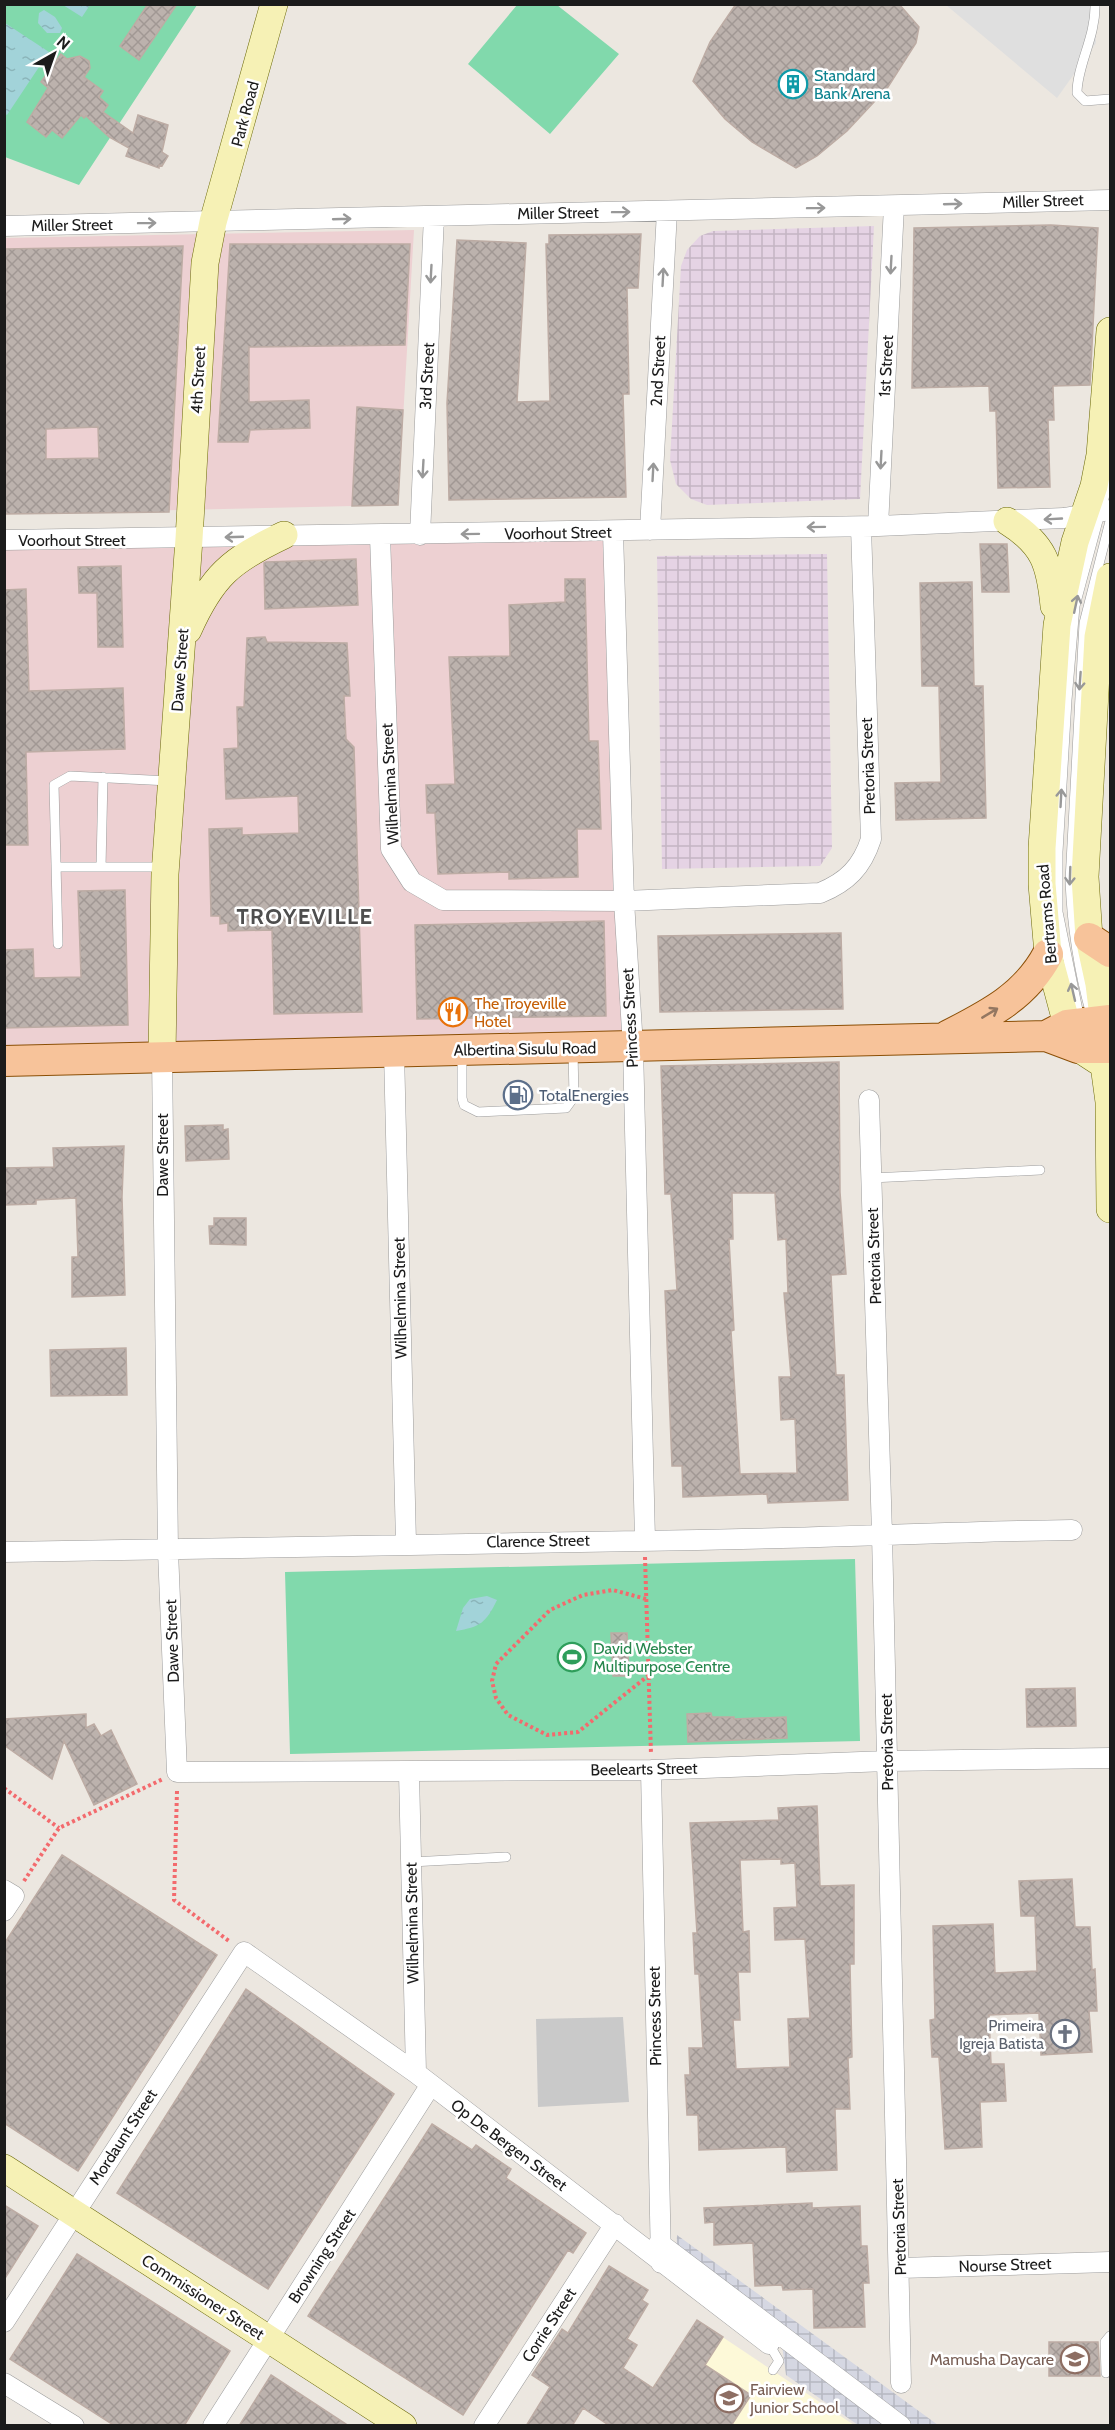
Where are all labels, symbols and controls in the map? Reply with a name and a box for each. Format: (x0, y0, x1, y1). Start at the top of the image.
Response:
north arrow (24, 24, 84, 84)
text: N (53, 32, 74, 54)
place label: Standard Bank Arena (814, 66, 891, 103)
building icon: Standard Bank Arena (777, 68, 809, 100)
street label: Park Road (227, 79, 263, 149)
street label: Miller Street (1002, 190, 1085, 212)
one-way arrow (942, 199, 962, 210)
one-way arrow (805, 202, 825, 214)
street label: Miller Street (517, 203, 600, 223)
one-way arrow (610, 206, 630, 218)
one-way arrow (331, 213, 351, 224)
street label: Miller Street (31, 215, 114, 235)
one-way arrow (136, 218, 156, 229)
one-way arrow (886, 254, 897, 274)
one-way arrow (426, 264, 437, 284)
one-way arrow (658, 267, 669, 287)
street label: 2nd Street (647, 334, 669, 407)
street label: 1st Street (875, 334, 897, 397)
street label: 3rd Street (416, 341, 438, 410)
street label: 4th Street (187, 345, 209, 414)
one-way arrow (876, 449, 887, 469)
one-way arrow (417, 459, 428, 479)
one-way arrow (647, 462, 658, 482)
one-way arrow (1044, 513, 1063, 524)
one-way arrow (807, 521, 827, 533)
street label: Voorhout Street (504, 523, 612, 543)
one-way arrow (461, 529, 481, 540)
street label: Voorhout Street (18, 531, 126, 550)
one-way arrow (224, 532, 244, 543)
one-way arrow (1071, 595, 1083, 614)
street label: Dawe Street (168, 627, 192, 712)
one-way arrow (1075, 670, 1086, 690)
street label: Pretoria Street (857, 717, 879, 815)
street label: Wilhelmina Street (377, 722, 403, 845)
one-way arrow (1056, 789, 1067, 809)
street label: Bertrams Road (1033, 863, 1061, 965)
one-way arrow (1065, 865, 1076, 885)
district label: TROYEVILLE (236, 903, 374, 930)
street label: Princess Street (618, 967, 642, 1068)
one-way arrow (1067, 983, 1079, 1002)
place label: The Troyeville Hotel (474, 994, 566, 1031)
restaurant icon: The Troyeville Hotel (437, 996, 469, 1028)
one-way arrow (981, 1006, 998, 1018)
street label: Albertina Sisulu Road (453, 1038, 597, 1060)
fuel station icon: TotalEnergies (502, 1079, 534, 1111)
place label: TotalEnergies (539, 1086, 629, 1105)
street label: Dawe Street (153, 1113, 172, 1197)
street label: Pretoria Street (863, 1207, 885, 1305)
street label: Wilhelmina Street (389, 1236, 411, 1359)
street label: Clarence Street (486, 1531, 590, 1551)
street label: Dawe Street (161, 1598, 183, 1683)
place label: David Webster Multipurpose Centre (593, 1639, 730, 1676)
sports icon: David Webster Multipurpose Centre (556, 1641, 588, 1673)
street label: Pretoria Street (877, 1693, 897, 1791)
street label: Beelearts Street (590, 1759, 698, 1779)
street label: Wilhelmina Street (401, 1861, 423, 1984)
street label: Princess Street (645, 1965, 665, 2066)
place label: Primeira Igreja Batista (959, 2016, 1044, 2053)
church icon: Primeira Igreja Batista (1049, 2018, 1081, 2050)
street label: Mordaunt Street (85, 2085, 161, 2188)
street label: Op De Bergen Street (447, 2095, 571, 2195)
street label: Pretoria Street (888, 2178, 910, 2276)
street label: Browning Street (284, 2205, 360, 2307)
street label: Commissioner Street (138, 2250, 268, 2344)
street label: Nourse Street (958, 2254, 1052, 2276)
street label: Corrie Street (518, 2284, 580, 2366)
school or university icon: Mamusha Daycare (1059, 2343, 1091, 2375)
place label: Mamusha Daycare (930, 2350, 1054, 2369)
place label: Fairview Junior School (749, 2380, 839, 2417)
school or university icon: Fairview Junior School (713, 2382, 745, 2414)

